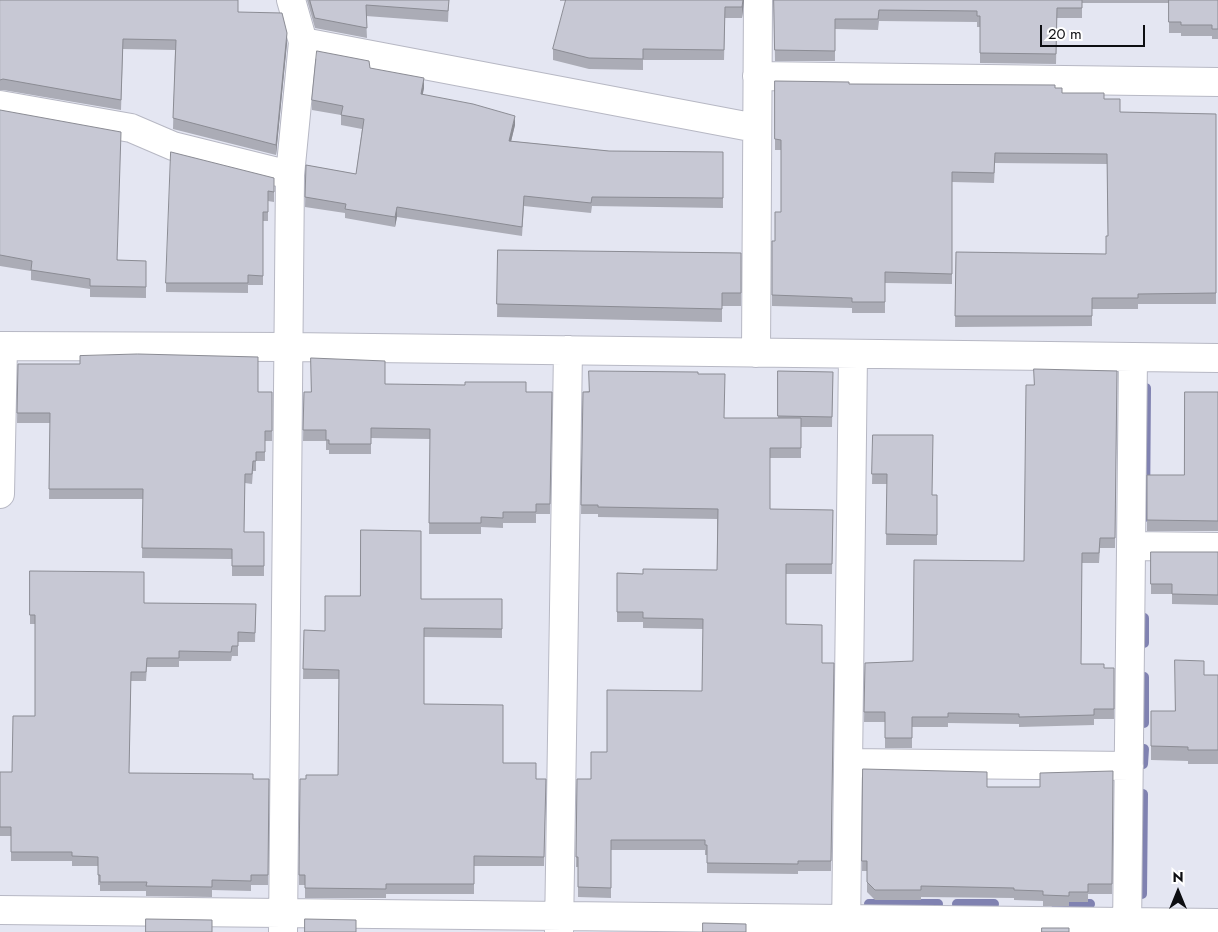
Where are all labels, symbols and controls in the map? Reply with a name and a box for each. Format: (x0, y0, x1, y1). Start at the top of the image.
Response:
scale bar (1043, 15, 1148, 47)
text: 20 m (1048, 23, 1082, 45)
north arrow (1153, 867, 1203, 917)
text: N (1172, 867, 1184, 887)

